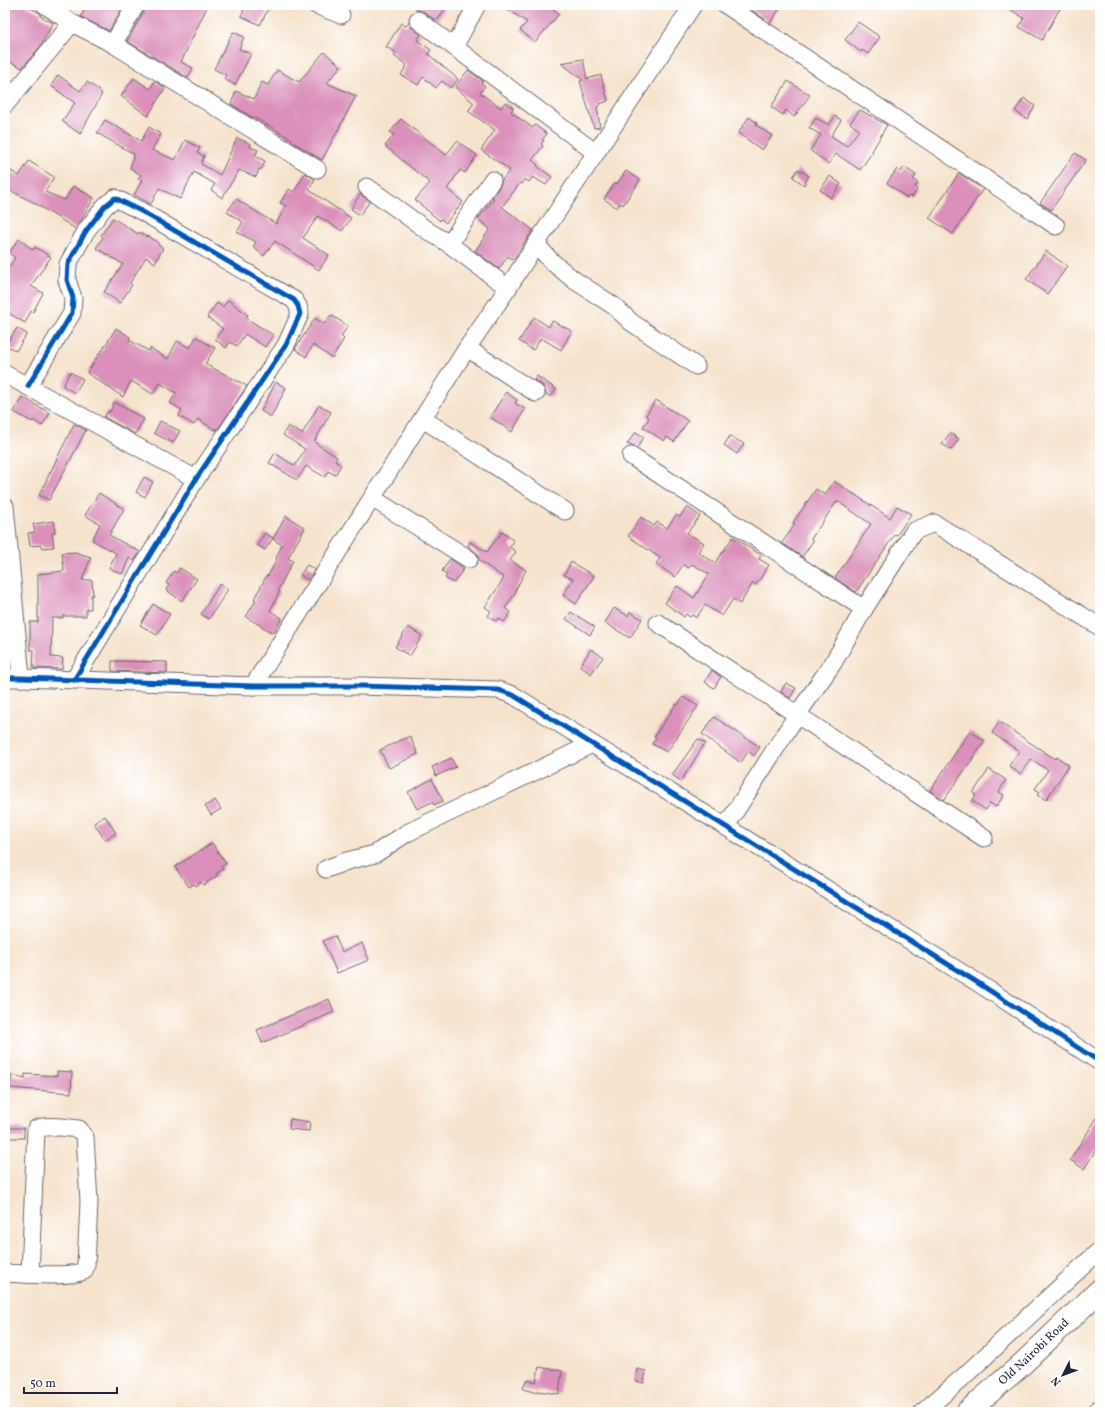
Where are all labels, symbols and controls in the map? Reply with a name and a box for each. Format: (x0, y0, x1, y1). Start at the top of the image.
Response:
street label: Old Nairobi Road (996, 1316, 1072, 1388)
north arrow (1043, 1355, 1083, 1395)
scale bar (24, 1369, 117, 1395)
text: 50 m (30, 1376, 56, 1392)

